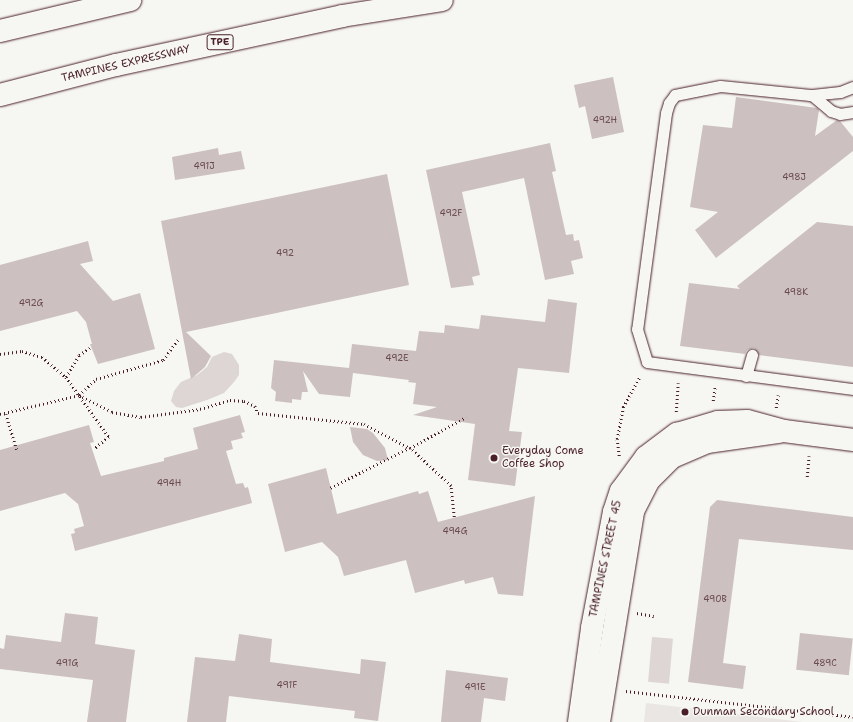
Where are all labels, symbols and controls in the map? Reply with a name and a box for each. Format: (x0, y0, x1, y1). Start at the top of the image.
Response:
road number: TPE (206, 34, 234, 50)
street label: TAMPINES EXPRESSWAY (60, 43, 192, 85)
house number: 492H (593, 115, 617, 125)
house number: 491J (193, 161, 215, 171)
house number: 498J (782, 172, 806, 182)
house number: 492F (440, 208, 462, 218)
house number: 492 (276, 248, 294, 258)
house number: 498K (784, 287, 808, 297)
house number: 492G (19, 298, 43, 308)
house number: 492E (385, 353, 409, 363)
place label: Everyday Come Coffee Shop (502, 445, 584, 471)
marker: Everyday Come Coffee Shop (489, 453, 499, 463)
house number: 494H (157, 478, 181, 488)
street label: TAMPINES STREET 45 (587, 499, 625, 619)
house number: 494G (443, 526, 467, 536)
house number: 490B (703, 594, 727, 604)
house number: 491G (56, 658, 78, 668)
house number: 489C (813, 658, 837, 668)
house number: 491F (277, 680, 297, 690)
house number: 491E (464, 682, 486, 692)
place label: Dunman Secondary School (693, 705, 834, 719)
marker: Dunman Secondary School (680, 707, 690, 717)

